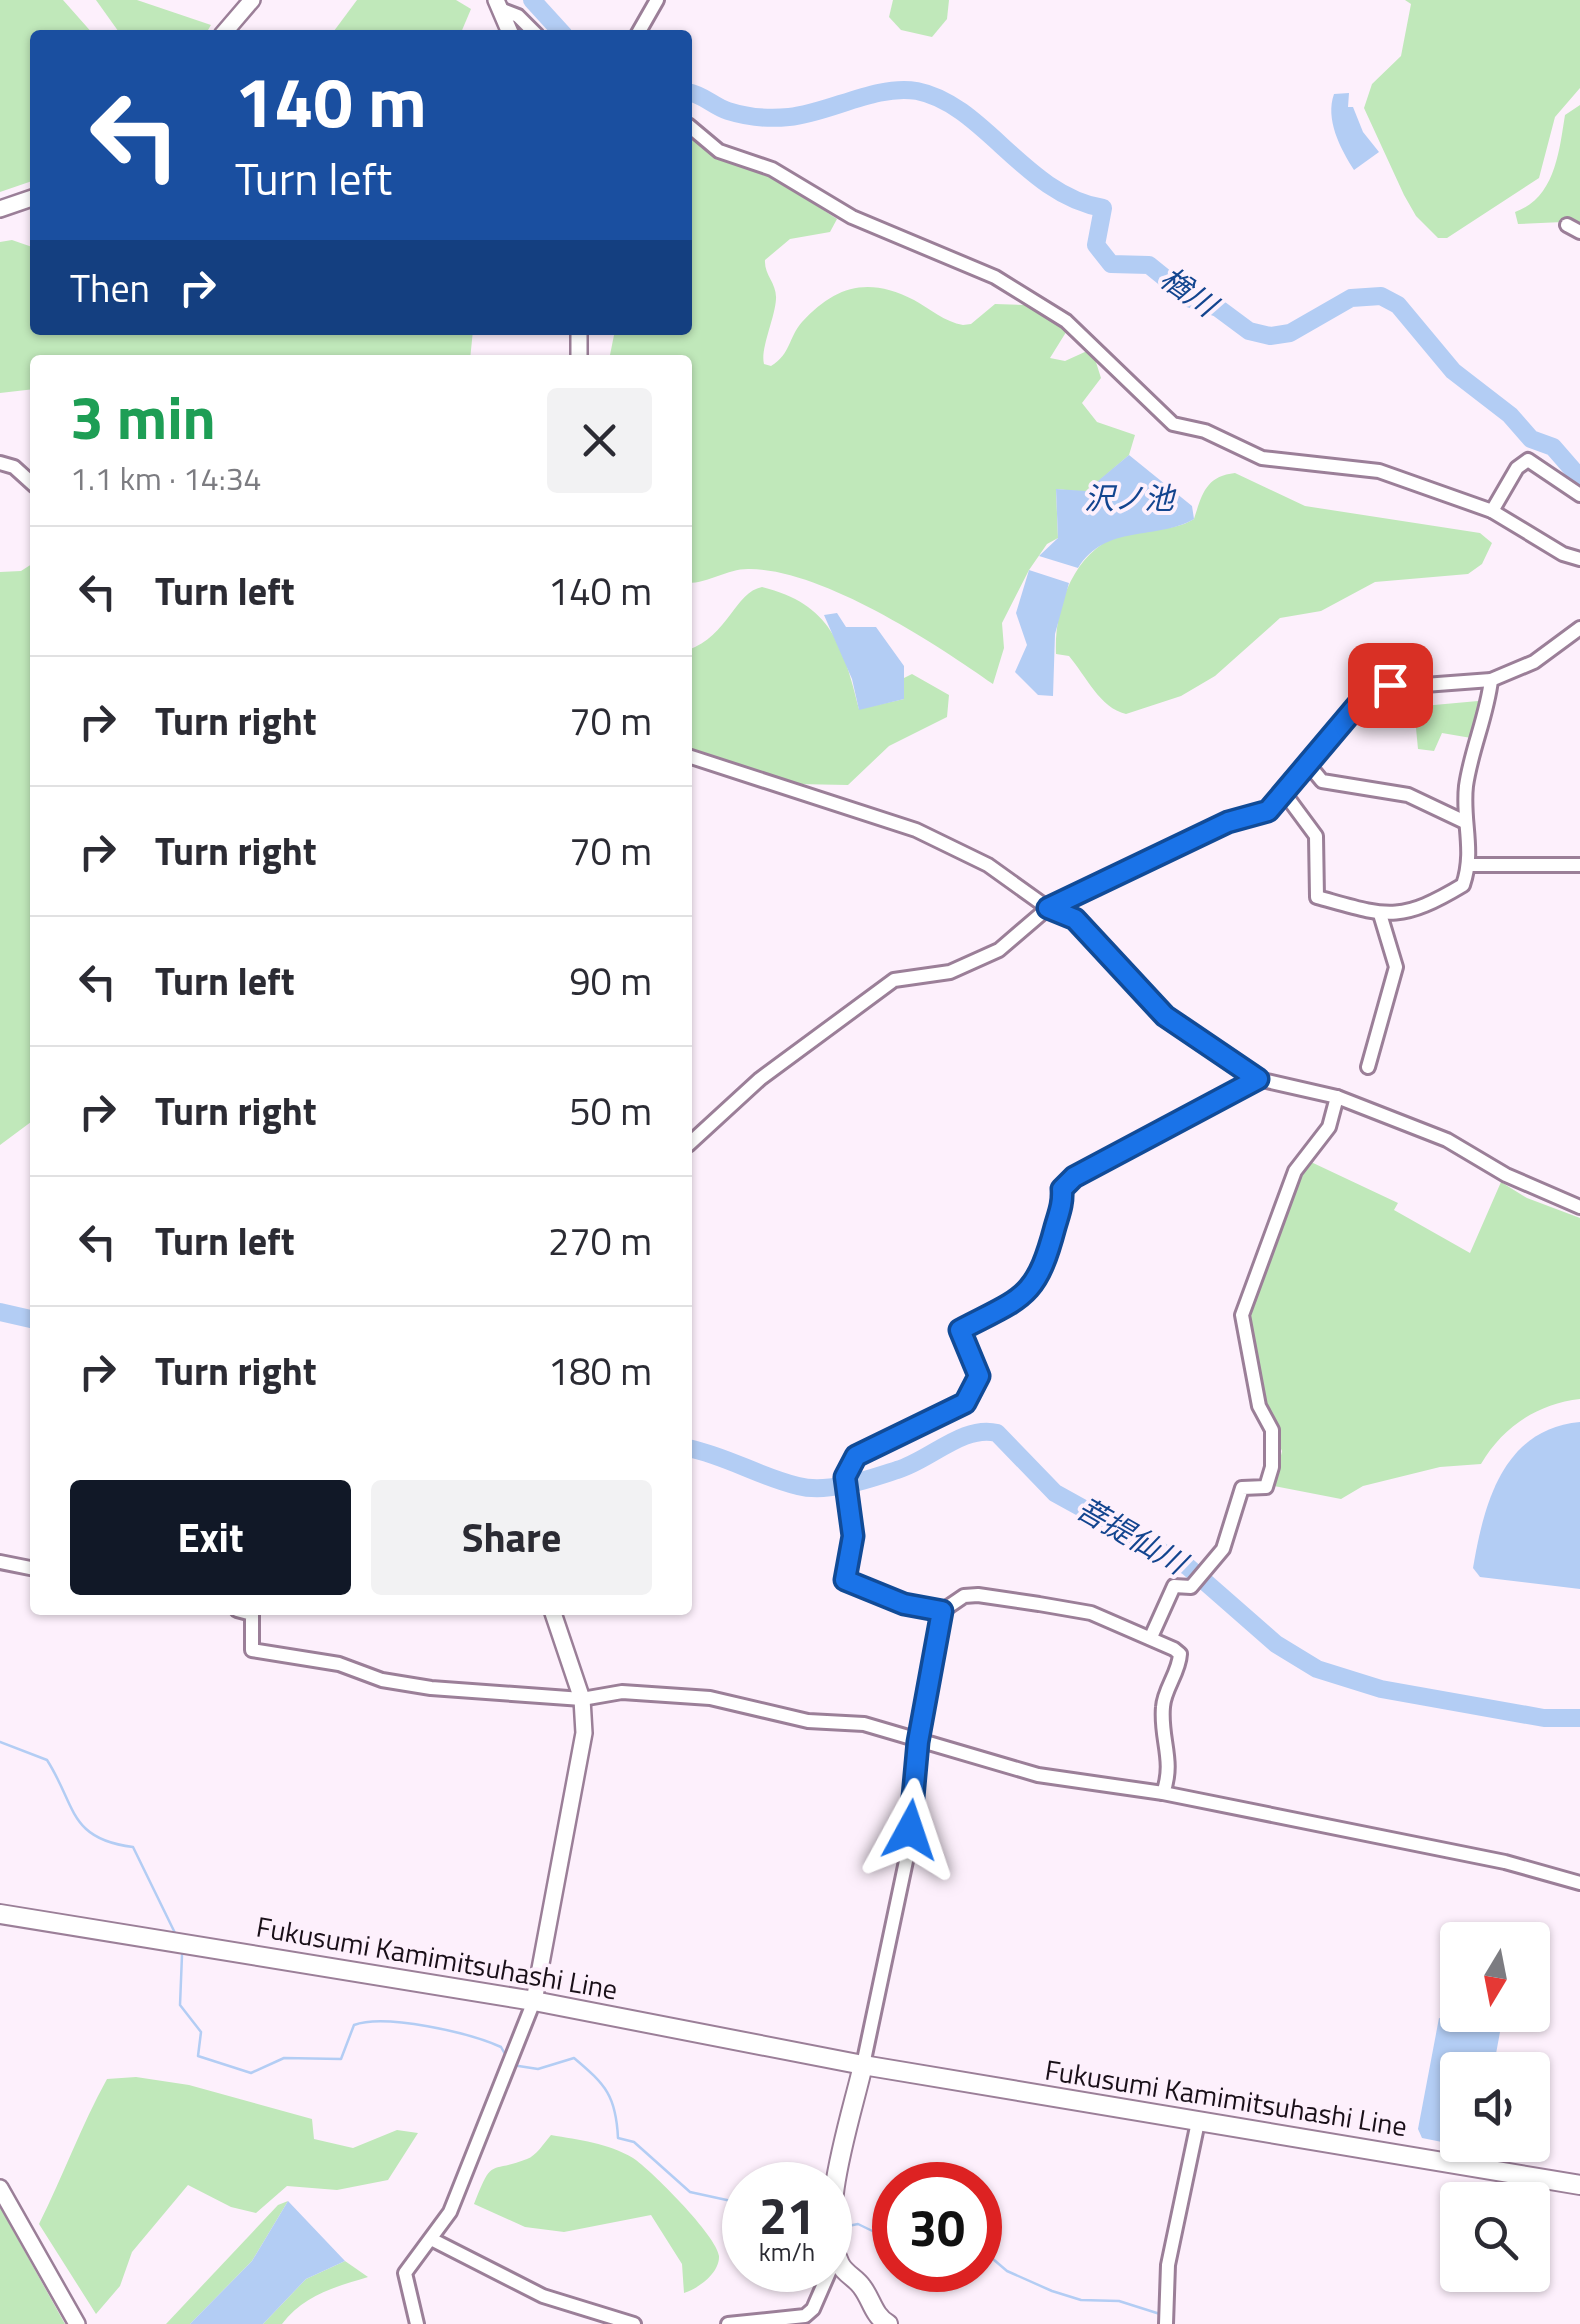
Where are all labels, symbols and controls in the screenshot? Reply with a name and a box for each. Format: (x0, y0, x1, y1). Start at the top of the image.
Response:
text: 140 m (235, 48, 427, 154)
icon: left (70, 70, 200, 200)
text: Turn left (235, 144, 392, 212)
water label: 楢川 (1151, 255, 1229, 329)
text: Then (70, 259, 150, 317)
icon: right (170, 260, 225, 315)
text: 3 min (70, 371, 216, 462)
button: close (547, 388, 652, 493)
text: 1.1 km · 14:34 (70, 454, 262, 502)
water label: 沢ノ池 (1084, 475, 1177, 521)
text: Turn left (155, 562, 295, 620)
text: 140 m (548, 562, 652, 620)
icon: left (70, 564, 125, 619)
pin (1348, 643, 1433, 728)
icon: arrive (1363, 658, 1418, 713)
text: Turn right (155, 692, 317, 750)
text: 70 m (569, 692, 652, 750)
icon: right (70, 694, 125, 749)
text: Turn right (155, 822, 317, 880)
text: 70 m (569, 822, 652, 880)
icon: right (70, 824, 125, 879)
text: Turn left (155, 952, 295, 1010)
text: 90 m (569, 952, 652, 1010)
icon: left (70, 954, 125, 1009)
text: Turn right (155, 1082, 317, 1140)
text: 50 m (569, 1082, 652, 1140)
icon: right (70, 1084, 125, 1139)
text: Turn left (155, 1212, 295, 1270)
text: 270 m (548, 1212, 652, 1270)
icon: left (70, 1214, 125, 1269)
text: Turn right (155, 1342, 317, 1400)
text: 180 m (548, 1342, 652, 1400)
icon: right (70, 1344, 125, 1399)
button: Exit (70, 1480, 351, 1595)
button: Share (371, 1480, 652, 1595)
water label: 菩提仙川 (1068, 1485, 1198, 1587)
position arrow (858, 1778, 962, 1882)
street label: Fukusumi Kamimitsuhashi Line (253, 1905, 621, 2010)
north arrow (1440, 1922, 1550, 2032)
map controls (1440, 1922, 1550, 2292)
street label: Fukusumi Kamimitsuhashi Line (1042, 2048, 1410, 2147)
button: sound (1440, 2052, 1550, 2162)
speed limit sign: 30 (872, 2162, 1002, 2292)
text: 21 (759, 2177, 815, 2253)
button: search (1440, 2182, 1550, 2292)
text: km/h (759, 2233, 815, 2271)

